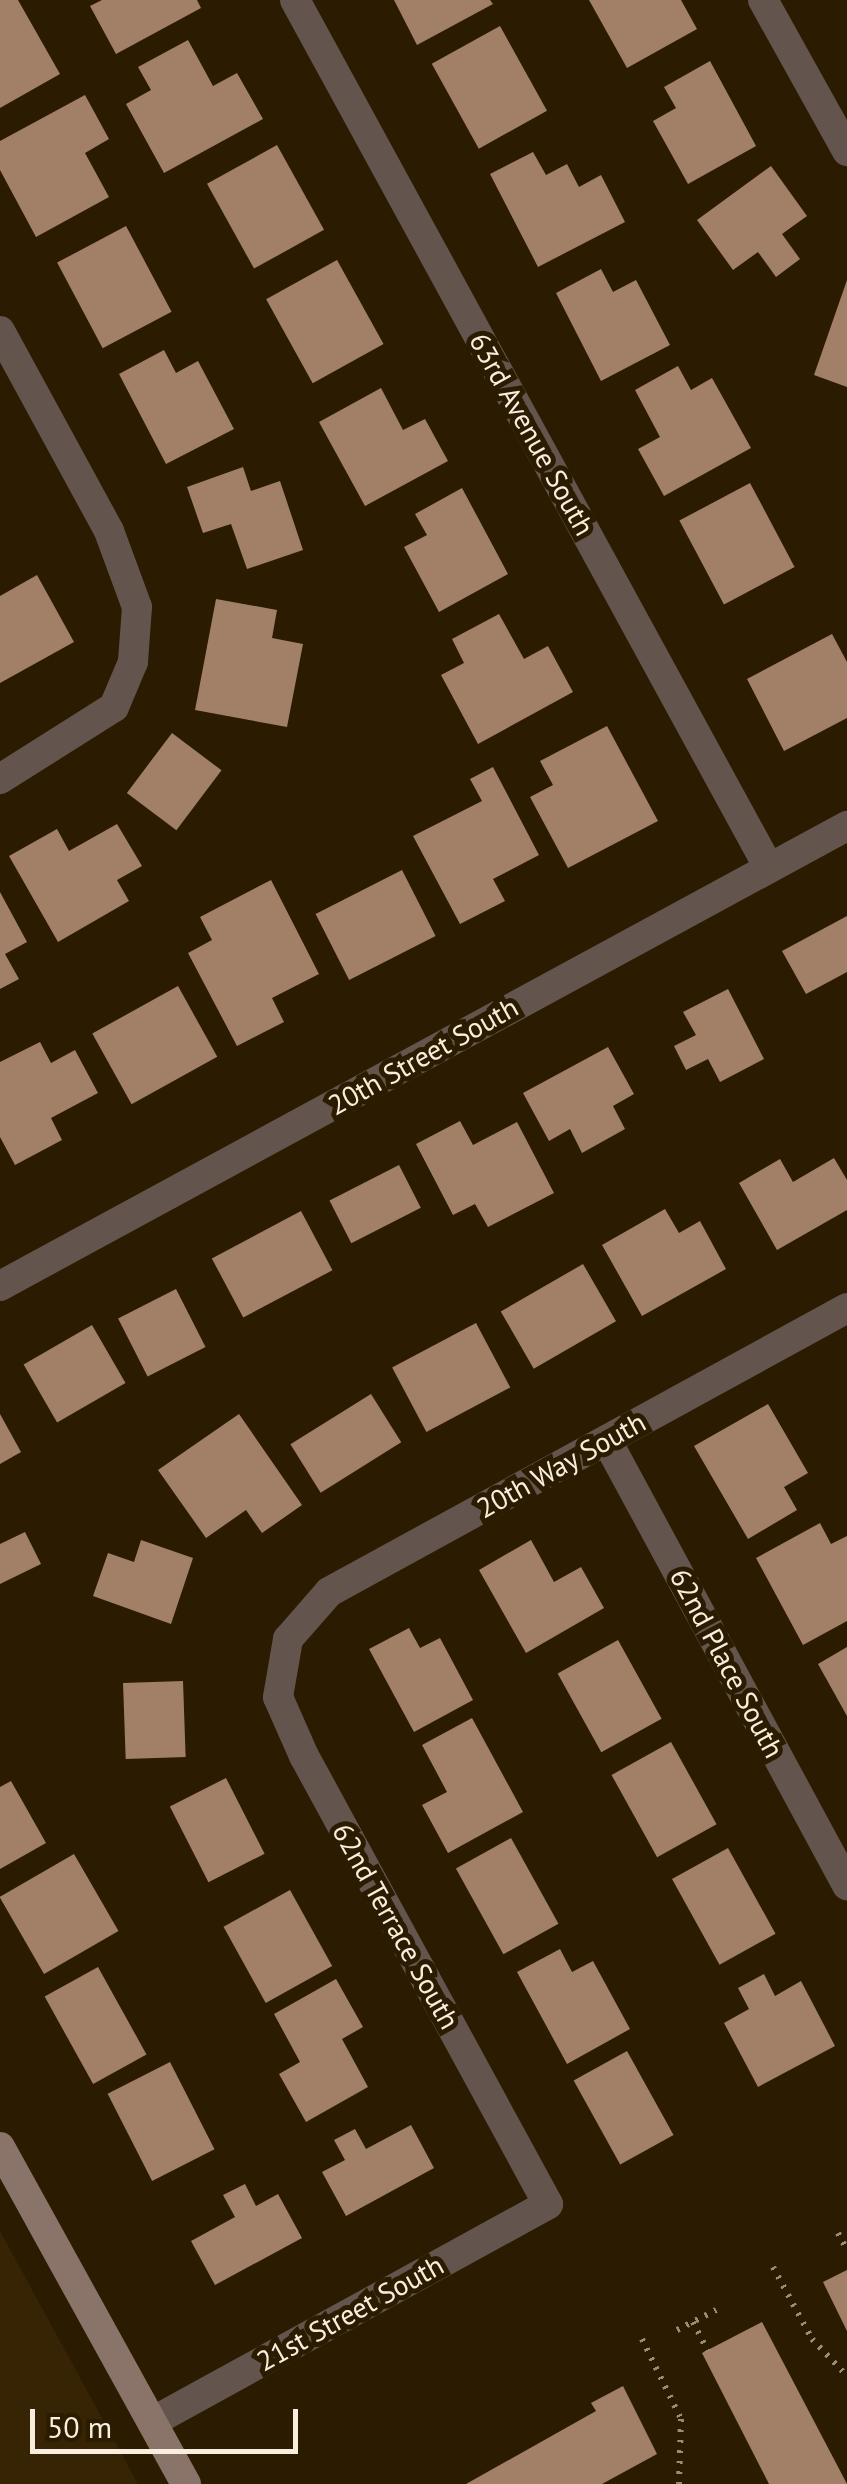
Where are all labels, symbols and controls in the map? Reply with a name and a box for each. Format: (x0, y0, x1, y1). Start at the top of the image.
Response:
street label: 63rd Avenue South (462, 326, 602, 542)
street label: 20th Street South (322, 990, 524, 1122)
street label: 20th Way South (470, 1404, 652, 1526)
street label: 62nd Place South (663, 1563, 791, 1763)
street label: 62nd Terrace South (325, 1817, 467, 2035)
street label: 21st Street South (251, 2248, 449, 2378)
scale bar (35, 2389, 302, 2451)
text: 50 m (47, 2407, 112, 2446)

